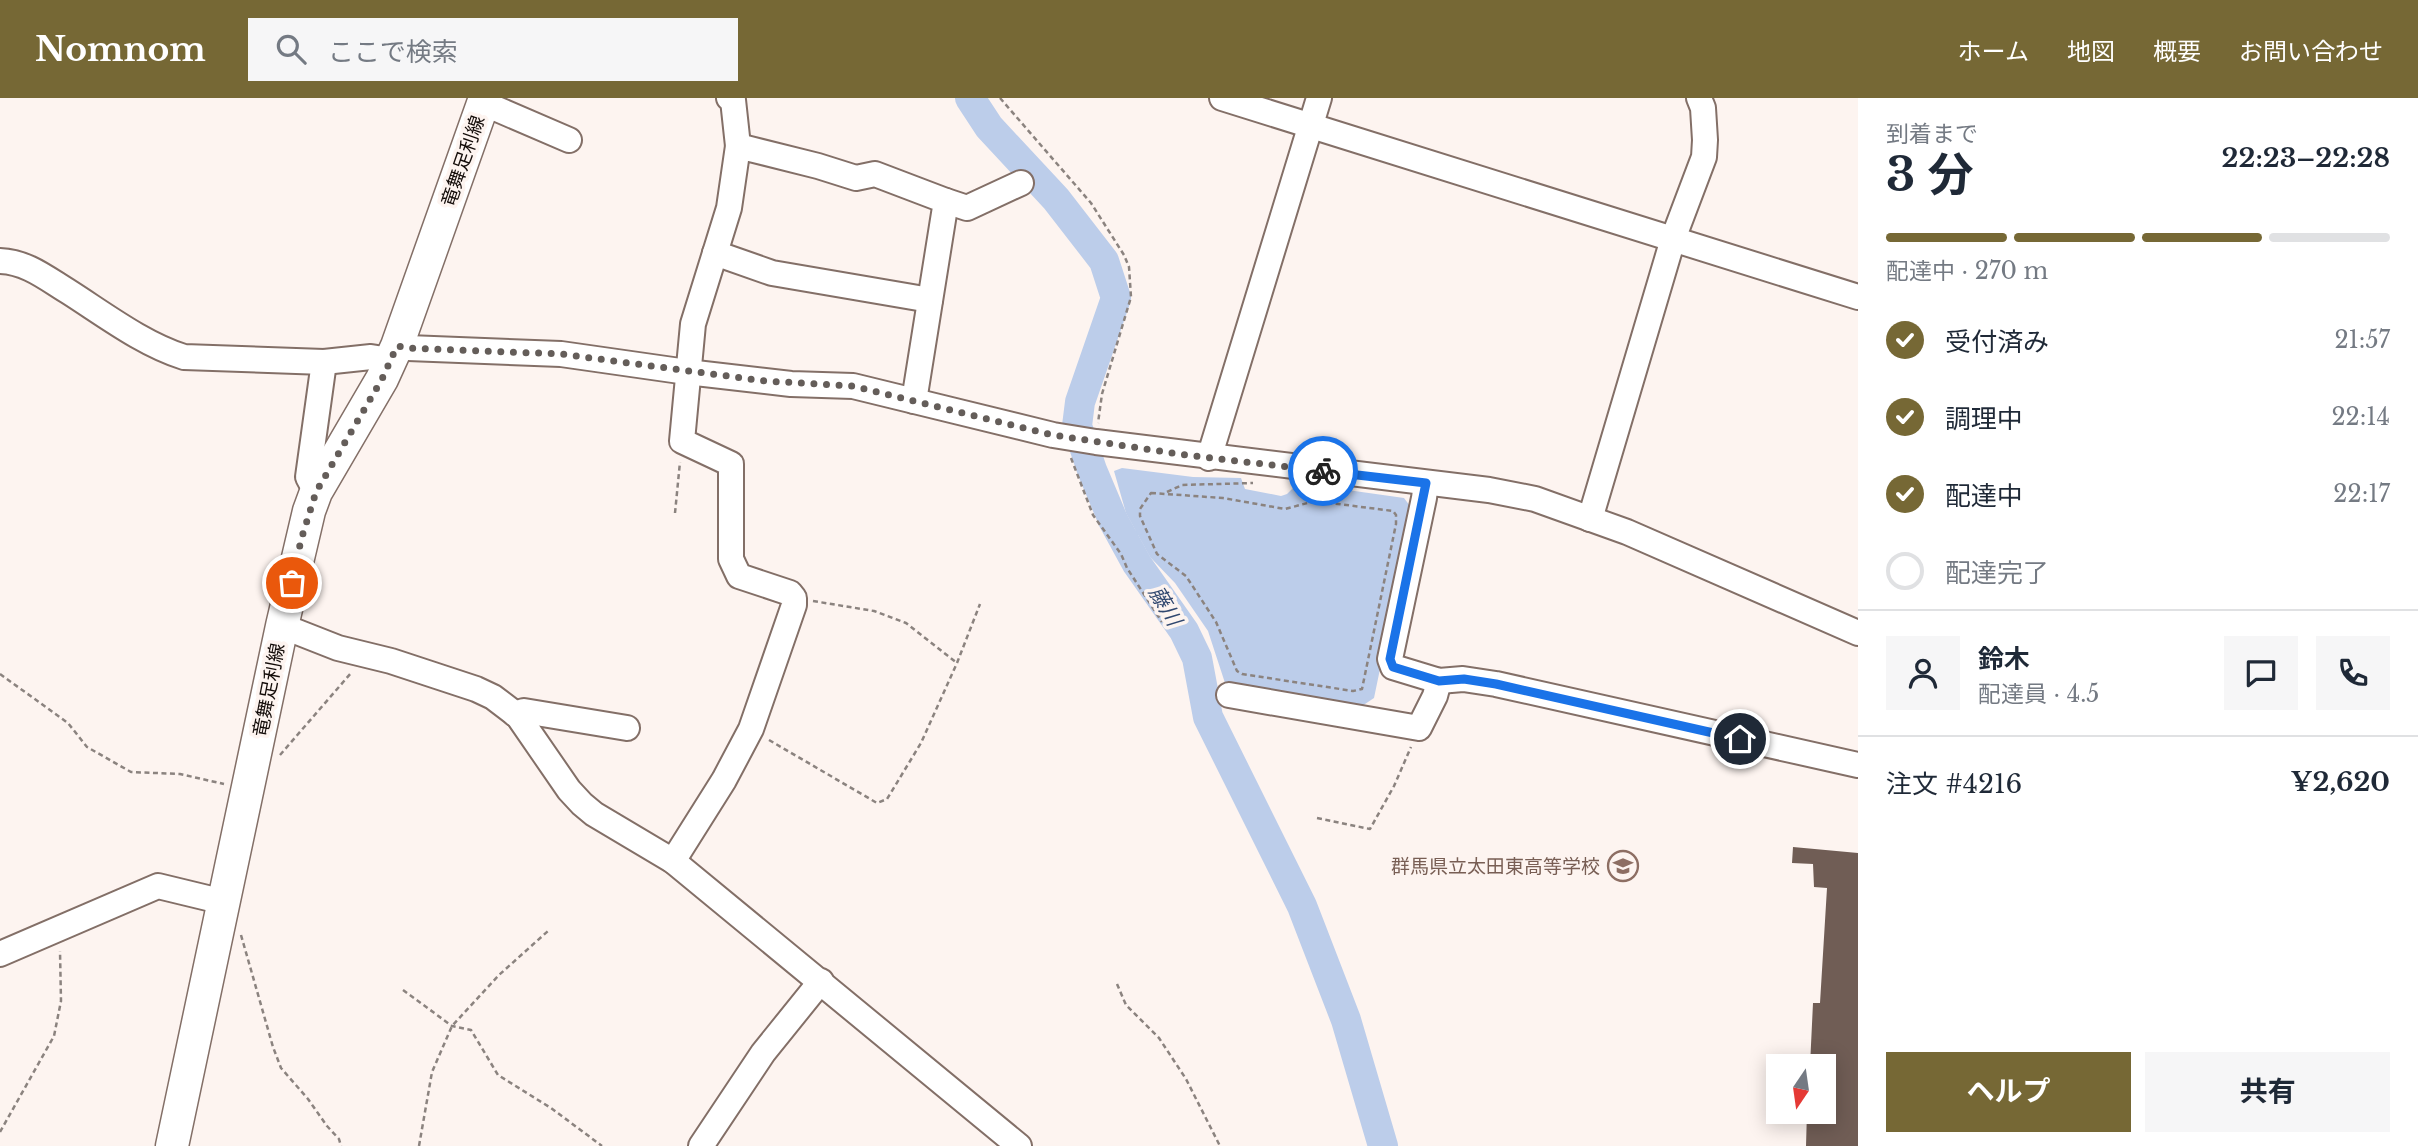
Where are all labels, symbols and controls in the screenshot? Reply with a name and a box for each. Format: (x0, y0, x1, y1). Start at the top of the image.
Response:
search box (248, 18, 738, 81)
text: Nomnom (35, 29, 206, 70)
icon: search (272, 30, 310, 68)
text: ここで検索 (328, 36, 458, 68)
text: ホーム (1958, 37, 2029, 66)
text: 地図 (2067, 37, 2115, 66)
text: 概要 (2153, 37, 2201, 66)
text: お問い合わせ (2239, 37, 2383, 66)
street label: 竜舞足利線 (437, 112, 489, 210)
text: 到着まで (1886, 120, 1978, 148)
text: 22:23–22:28 (2222, 142, 2390, 174)
text: 3 分 (1886, 146, 1974, 203)
text: 配達中 · 270 m (1886, 257, 2048, 285)
icon: check (1886, 321, 1924, 359)
text: 受付済み (1945, 326, 2049, 358)
text: 21:57 (2334, 326, 2390, 354)
icon: check (1886, 398, 1924, 436)
text: 調理中 (1945, 403, 2023, 435)
text: 22:14 (2331, 403, 2390, 431)
courier (1288, 436, 1358, 506)
icon: bike (1304, 452, 1342, 490)
icon: check (1886, 475, 1924, 513)
text: 配達中 (1945, 480, 2023, 512)
text: 22:17 (2333, 480, 2390, 508)
pin (262, 553, 322, 613)
text: 配達完了 (1945, 557, 2049, 589)
icon: bag (273, 564, 311, 602)
water label: 藤川 (1143, 581, 1188, 632)
button: person (1886, 636, 1960, 710)
button: chat (2224, 636, 2298, 710)
button: phone (2316, 636, 2390, 710)
street label: 竜舞足利線 (249, 641, 289, 739)
text: 鈴木 (1978, 643, 2030, 675)
text: 配達員 · 4.5 (1978, 680, 2099, 708)
pin (1710, 709, 1770, 769)
icon: home (1721, 720, 1759, 758)
text: ¥2,620 (2290, 766, 2390, 798)
text: 注文 #4216 (1886, 768, 2022, 800)
school or university icon: 群馬県立太田東高等学校 (1606, 849, 1640, 883)
place label: 群馬県立太田東高等学校 (1391, 855, 1600, 878)
button: ヘルプ (1886, 1052, 2131, 1132)
button: 共有 (2145, 1052, 2390, 1132)
north arrow (1766, 1054, 1836, 1124)
map controls (1766, 1054, 1836, 1124)

